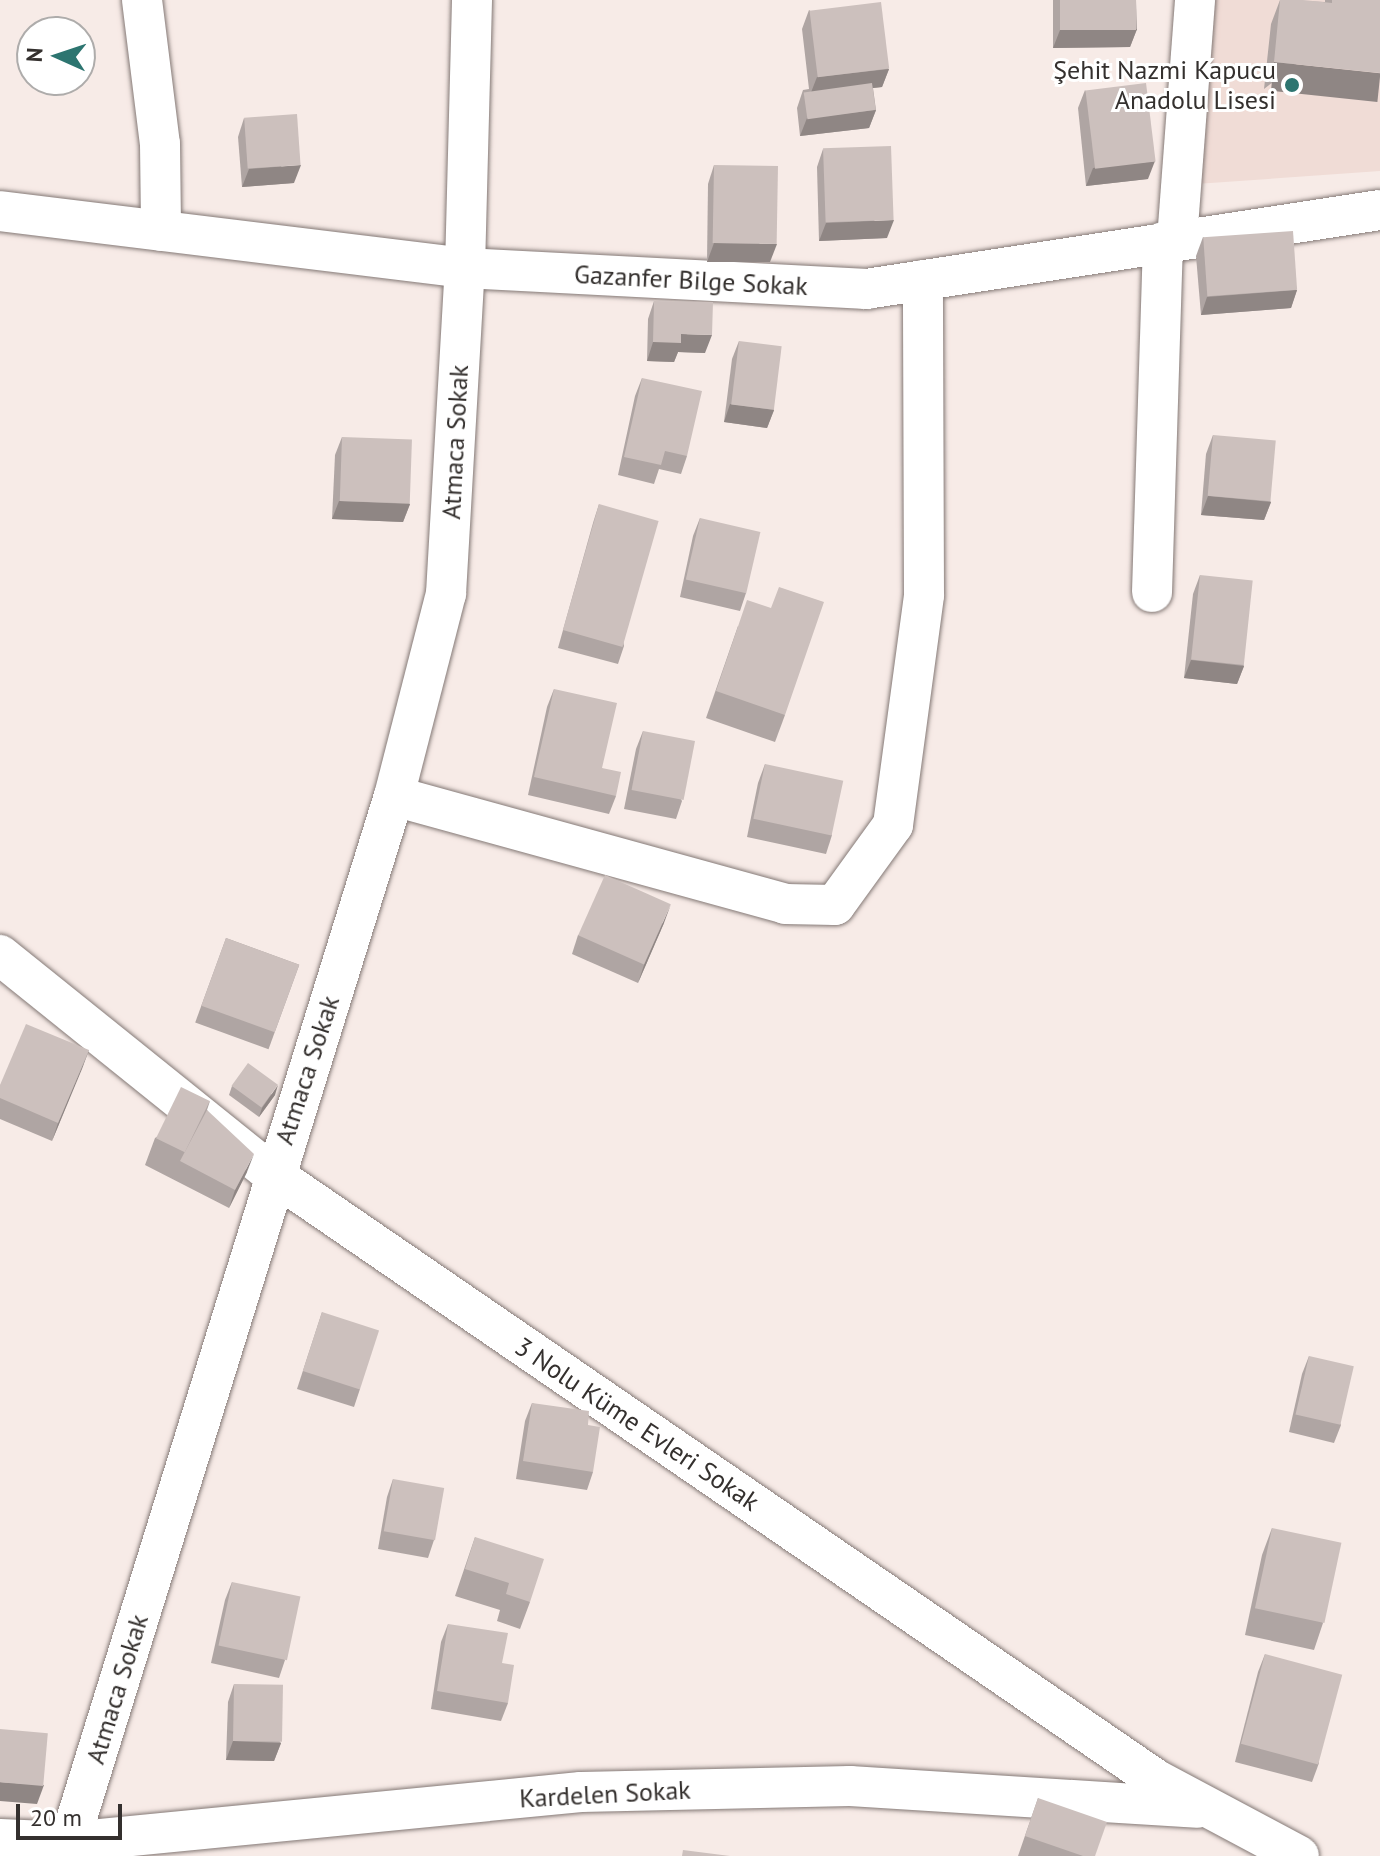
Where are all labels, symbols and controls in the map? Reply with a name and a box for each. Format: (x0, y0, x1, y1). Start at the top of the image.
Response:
north arrow (16, 16, 96, 96)
text: N (20, 47, 48, 63)
place label: Şehit Nazmi Kapucu Anadolu Lisesi (1053, 54, 1276, 116)
marker: Şehit Nazmi Kapucu Anadolu Lisesi (1283, 76, 1301, 94)
street label: Gazanfer Bilge Sokak (573, 258, 809, 302)
street label: Atmaca Sokak (435, 364, 475, 520)
street label: Atmaca Sokak (268, 992, 346, 1148)
street label: 3 Nolu Küme Evleri Sokak (509, 1331, 765, 1517)
street label: Atmaca Sokak (79, 1610, 155, 1768)
street label: Kardelen Sokak (519, 1774, 691, 1814)
scale bar (20, 1788, 126, 1838)
text: 20 m (30, 1802, 82, 1833)

